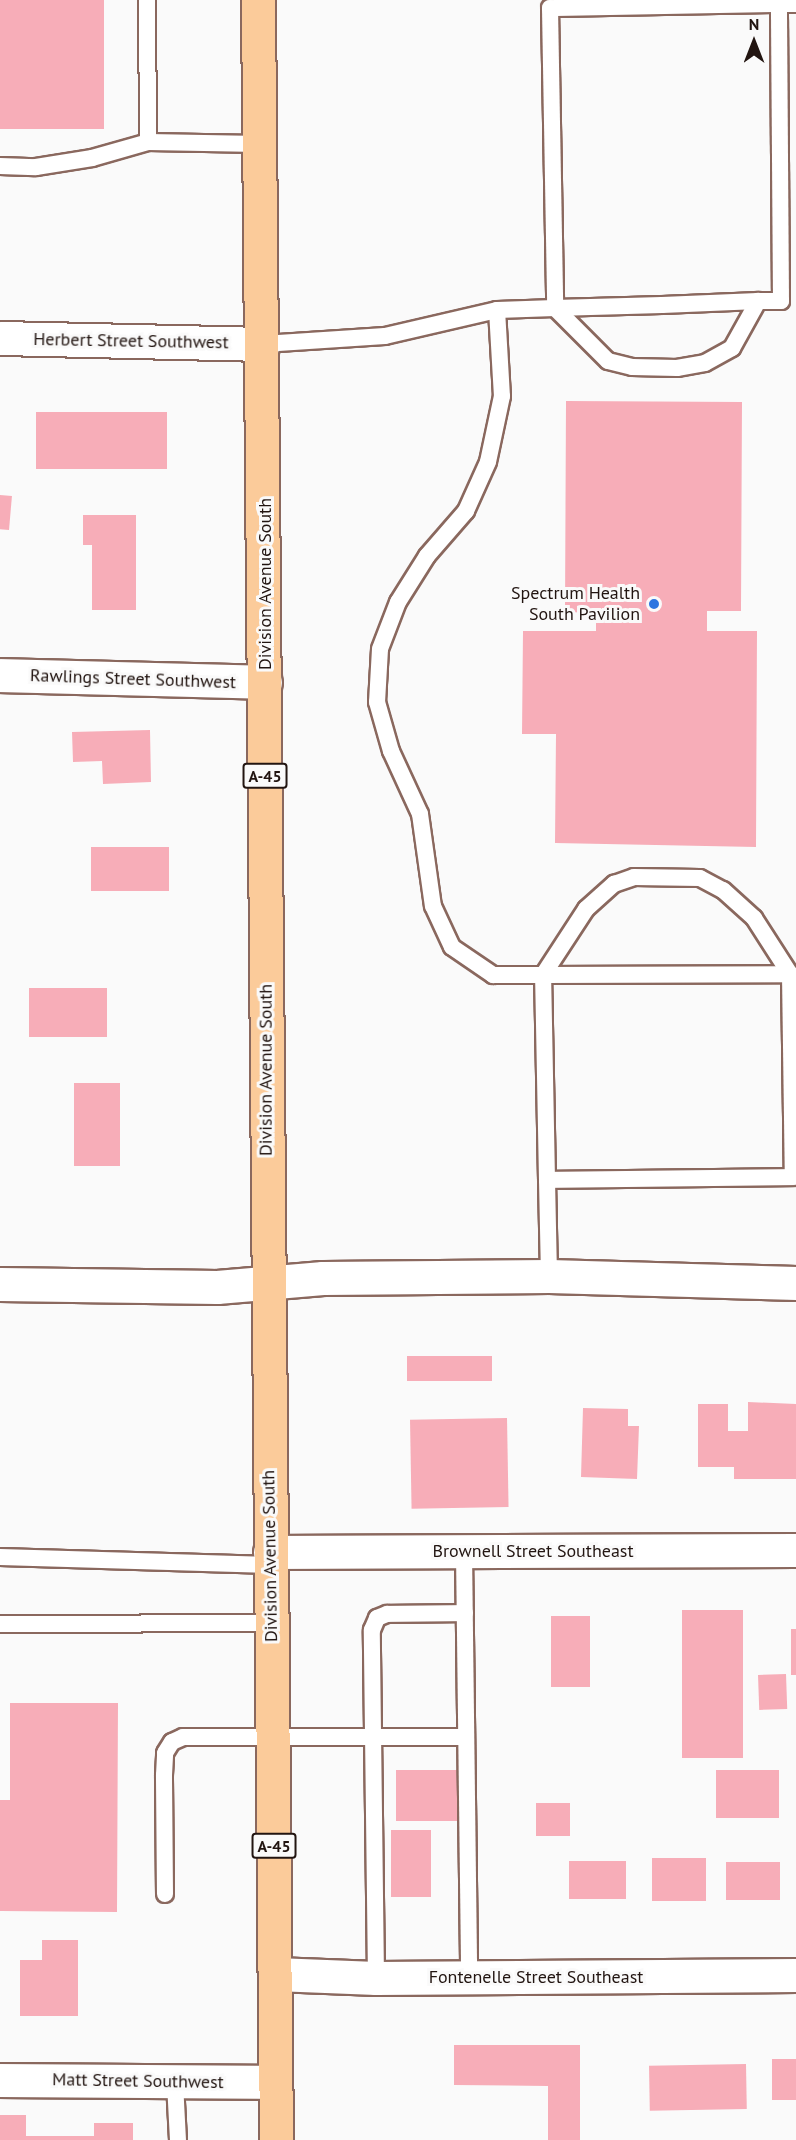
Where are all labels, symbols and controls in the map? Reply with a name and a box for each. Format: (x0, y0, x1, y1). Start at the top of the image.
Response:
north arrow (724, 12, 784, 72)
text: N (749, 14, 759, 34)
street label: Herbert Street Southwest (33, 328, 229, 354)
street label: Division Avenue South (254, 498, 276, 670)
place label: Spectrum Health South Pavilion (511, 583, 640, 626)
marker: Spectrum Health South Pavilion (645, 595, 663, 613)
street label: Rawlings Street Southwest (30, 665, 236, 693)
road number: A-45 (242, 763, 288, 789)
street label: Division Avenue South (255, 984, 277, 1156)
street label: Division Avenue South (258, 1469, 282, 1643)
street label: Brownell Street Southeast (432, 1540, 634, 1562)
road number: A-45 (252, 1833, 296, 1859)
street label: Fontenelle Street Southeast (429, 1966, 643, 1988)
street label: Matt Street Southwest (52, 2069, 224, 2093)

